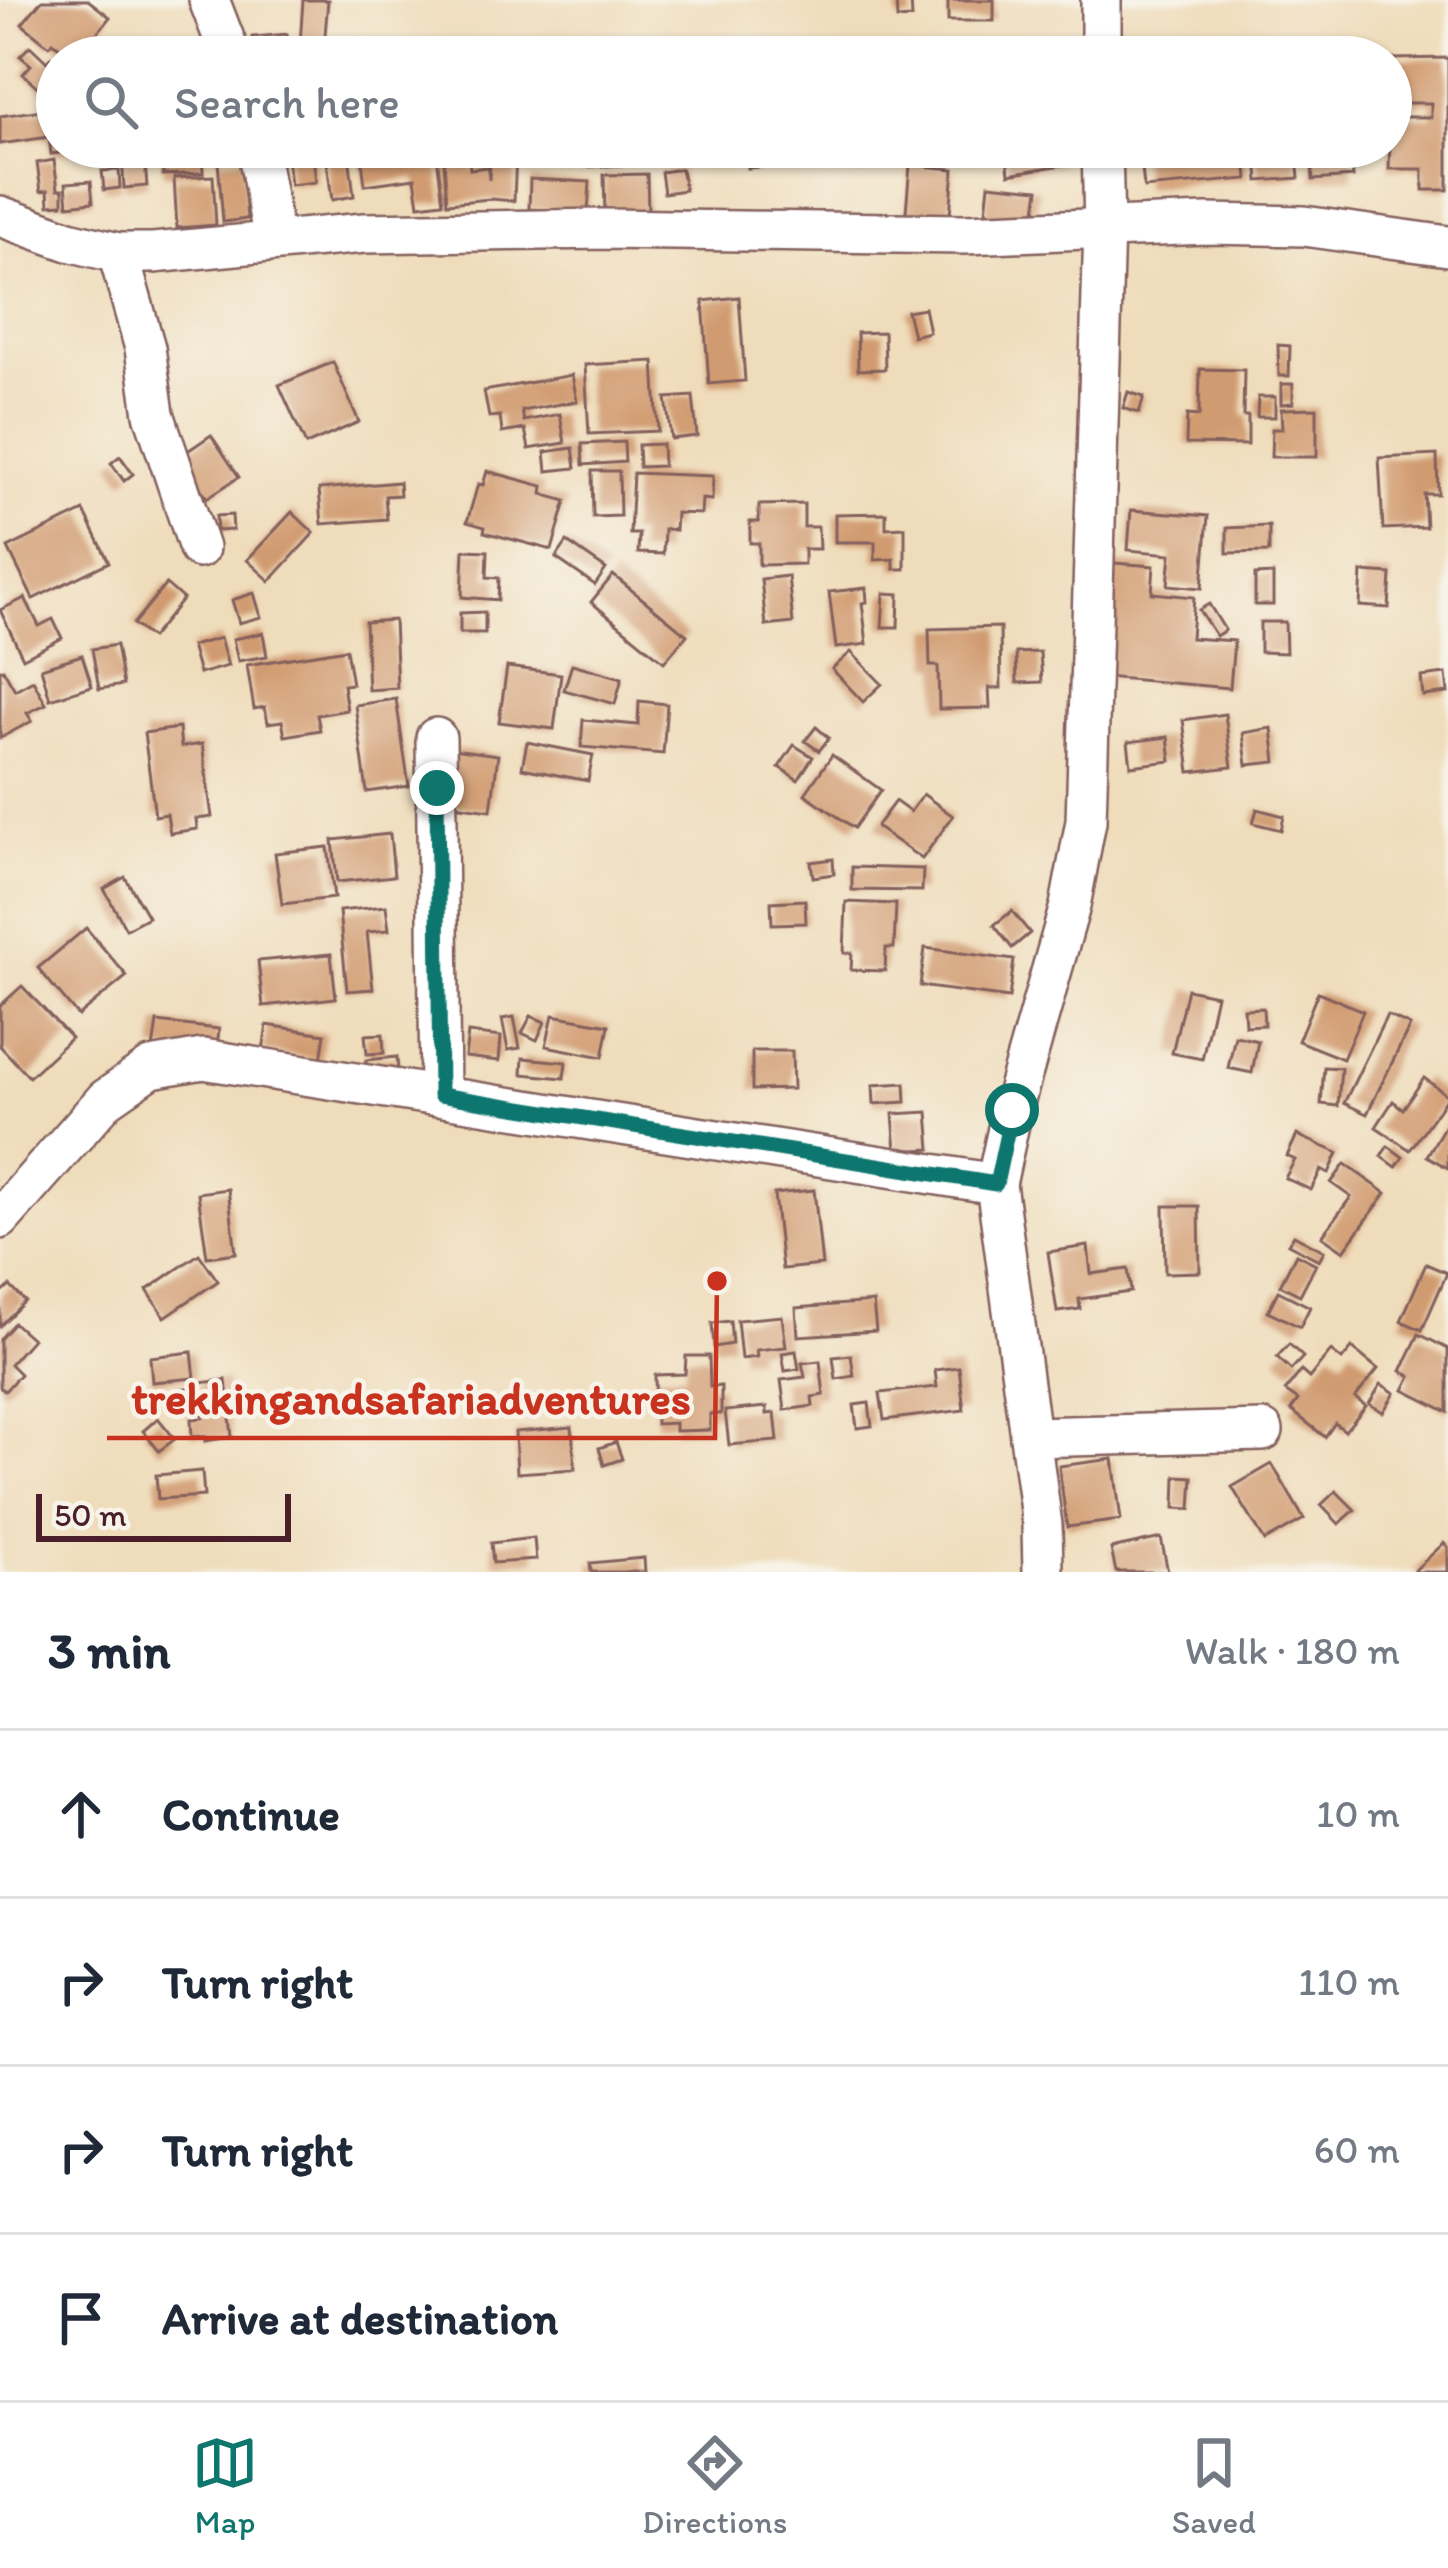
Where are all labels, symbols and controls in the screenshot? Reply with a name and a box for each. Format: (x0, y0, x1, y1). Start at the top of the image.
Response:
search box (36, 36, 1412, 168)
icon: search (78, 69, 144, 135)
text: Search here (174, 75, 400, 129)
route end (410, 761, 464, 815)
route start (985, 1083, 1039, 1137)
callout: trekkingandsafariadventures (107, 1357, 715, 1438)
text: trekkingandsafariadventures (131, 1371, 691, 1425)
scale bar (36, 1488, 291, 1541)
text: 50 m (54, 1495, 127, 1534)
text: 3 min (48, 1620, 170, 1681)
text: Walk · 180 m (1185, 1627, 1400, 1674)
icon: ahead (48, 1781, 114, 1847)
text: Continue (162, 1787, 340, 1841)
text: 10 m (1316, 1790, 1400, 1837)
icon: right (48, 1949, 114, 2015)
text: Turn right (162, 1955, 353, 2009)
text: 110 m (1298, 1958, 1400, 2005)
icon: right (48, 2117, 114, 2183)
text: Turn right (162, 2123, 353, 2177)
text: 60 m (1314, 2126, 1400, 2173)
icon: arrive (48, 2285, 114, 2351)
text: Arrive at destination (162, 2291, 558, 2345)
tab: Map (192, 2430, 258, 2541)
tab: Directions (642, 2430, 787, 2541)
tab: Saved (1172, 2430, 1256, 2541)

